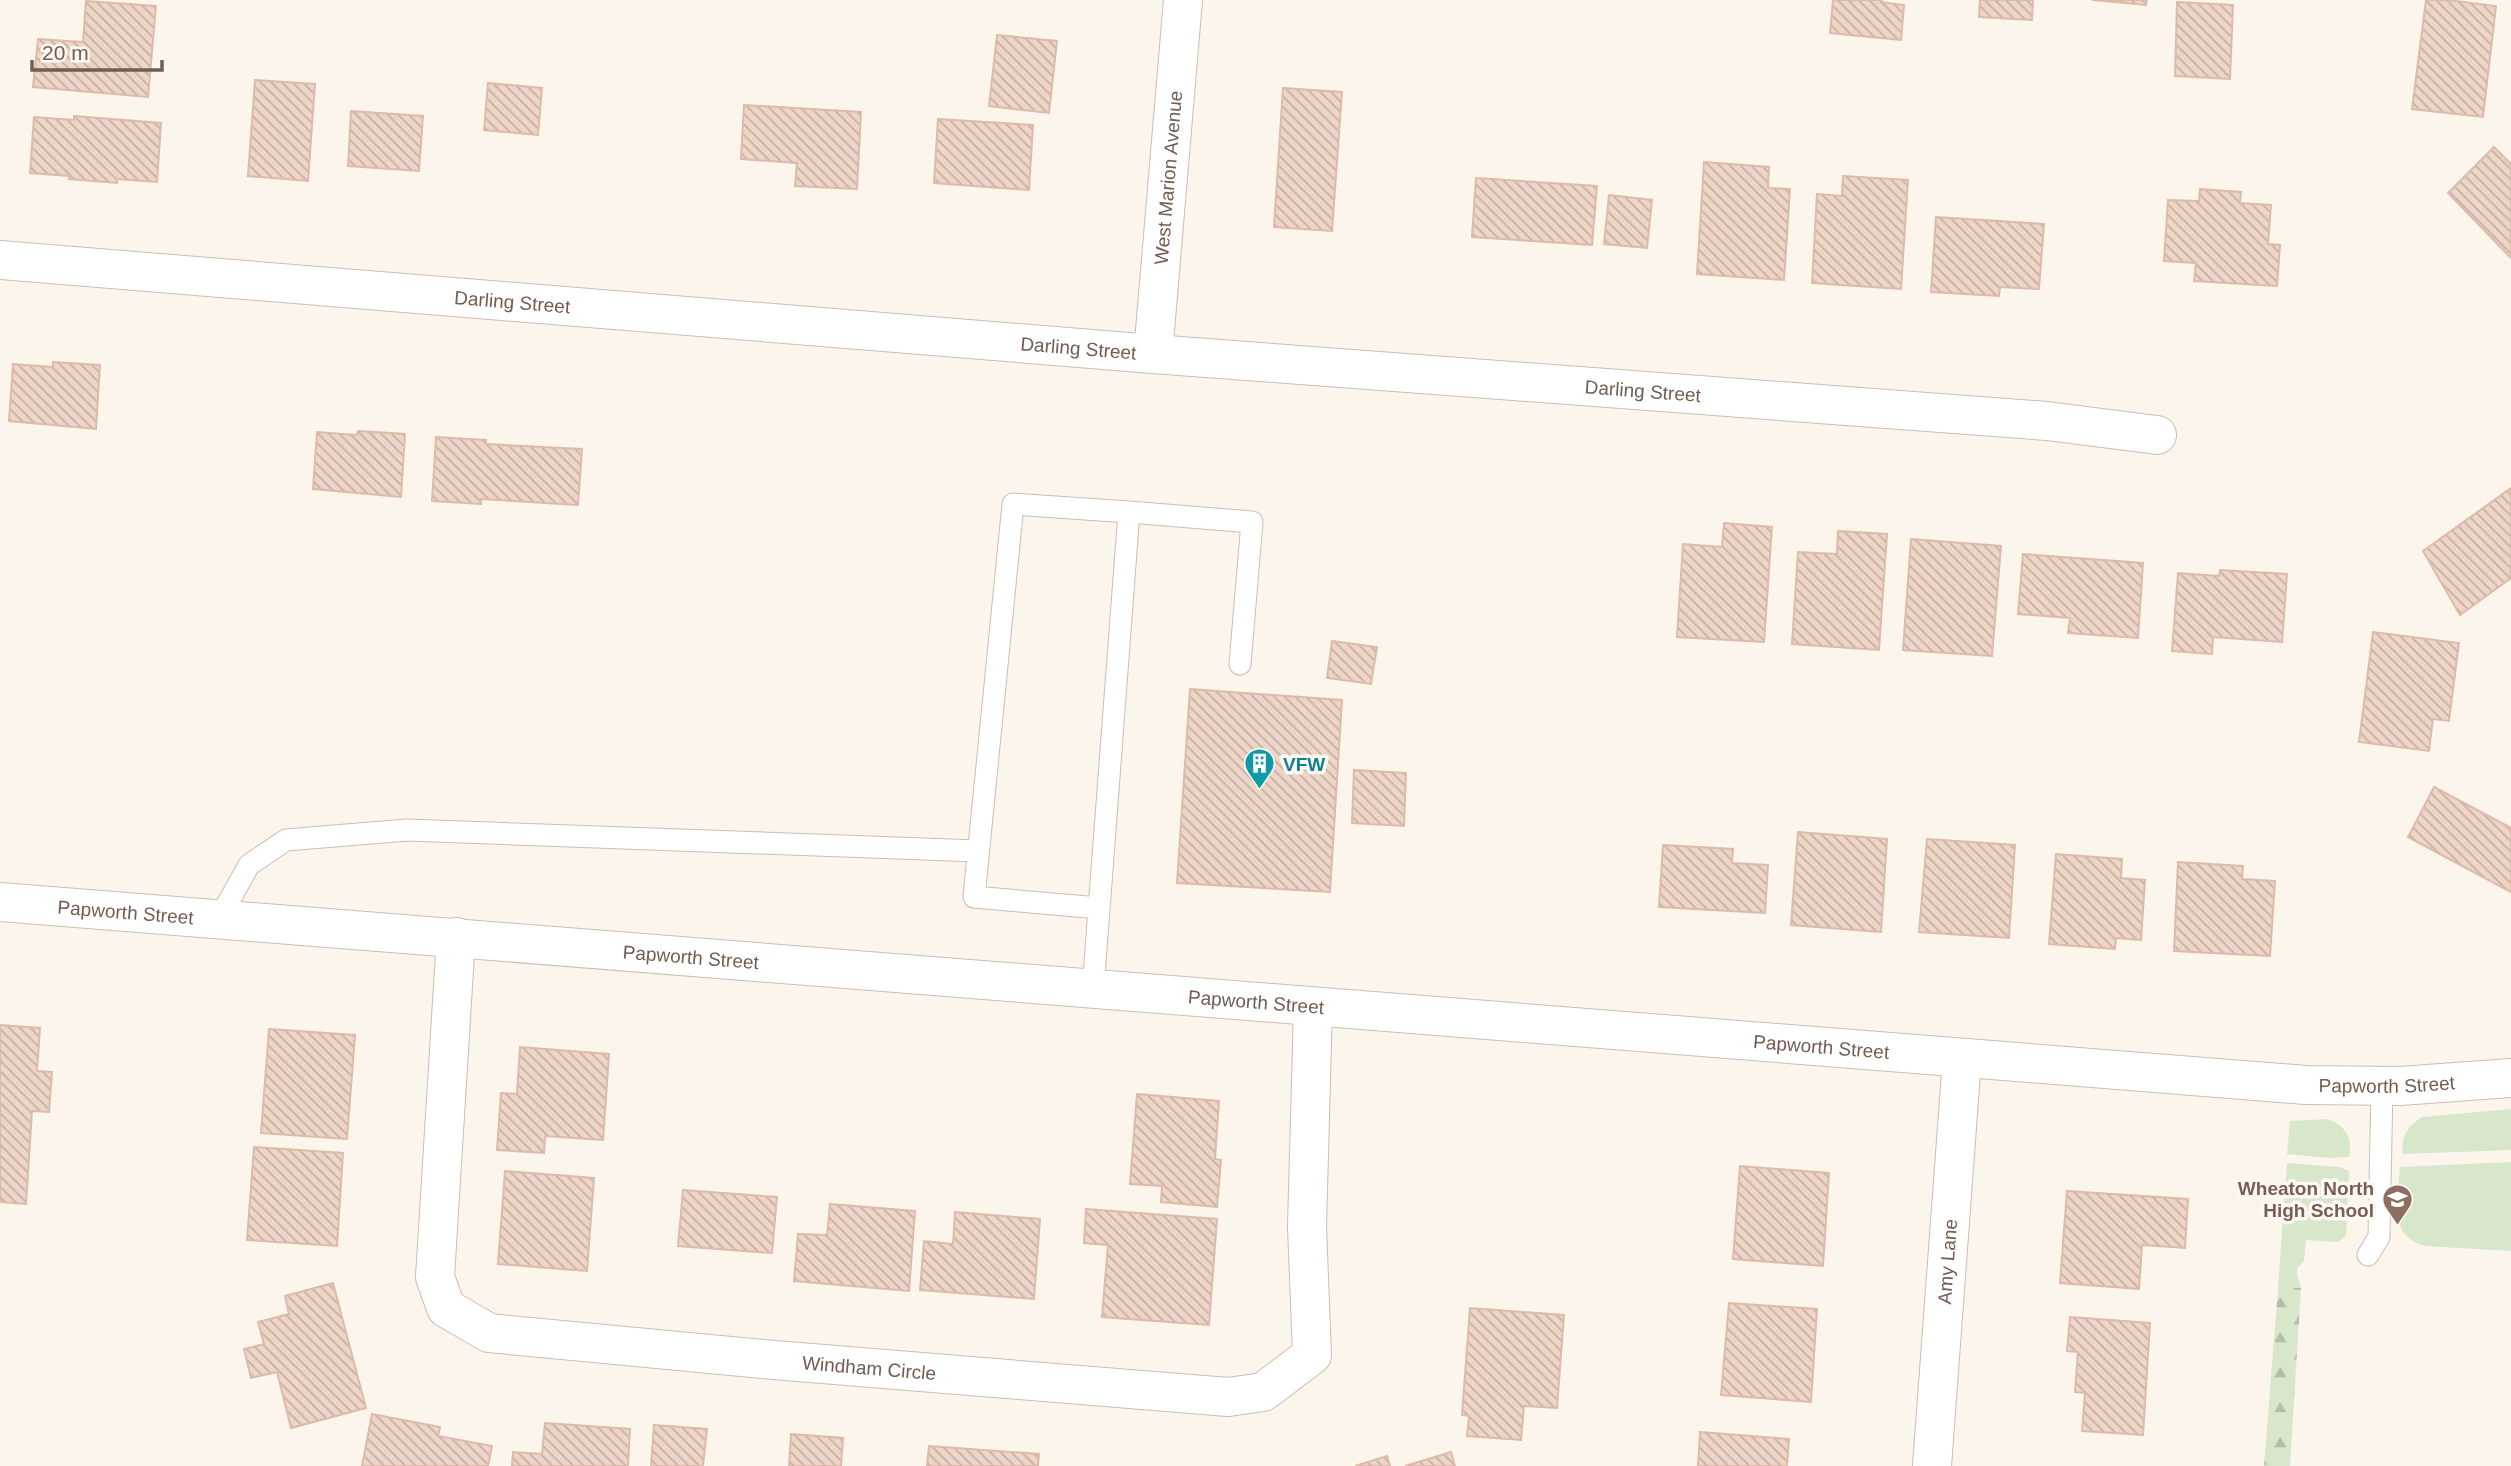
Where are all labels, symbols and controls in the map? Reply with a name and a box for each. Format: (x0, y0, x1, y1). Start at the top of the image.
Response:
scale bar (32, 28, 161, 72)
text: 20 m (42, 41, 89, 64)
street label: West Marion Avenue (1150, 90, 1186, 266)
street label: Darling Street (453, 287, 572, 317)
street label: Darling Street (1020, 333, 1138, 363)
street label: Darling Street (1584, 376, 1702, 406)
building icon: VFW (1243, 747, 1277, 791)
place label: VFW (1283, 754, 1325, 775)
street label: Papworth Street (57, 896, 195, 928)
street label: Papworth Street (622, 941, 760, 973)
street label: Papworth Street (1187, 986, 1326, 1018)
street label: Papworth Street (1752, 1031, 1891, 1062)
street label: Papworth Street (2318, 1072, 2456, 1097)
place label: Wheaton North High School (2238, 1178, 2374, 1221)
school or university icon: Wheaton North High School (2380, 1182, 2414, 1226)
street label: Amy Lane (1933, 1218, 1961, 1305)
street label: Windham Circle (801, 1352, 937, 1384)

